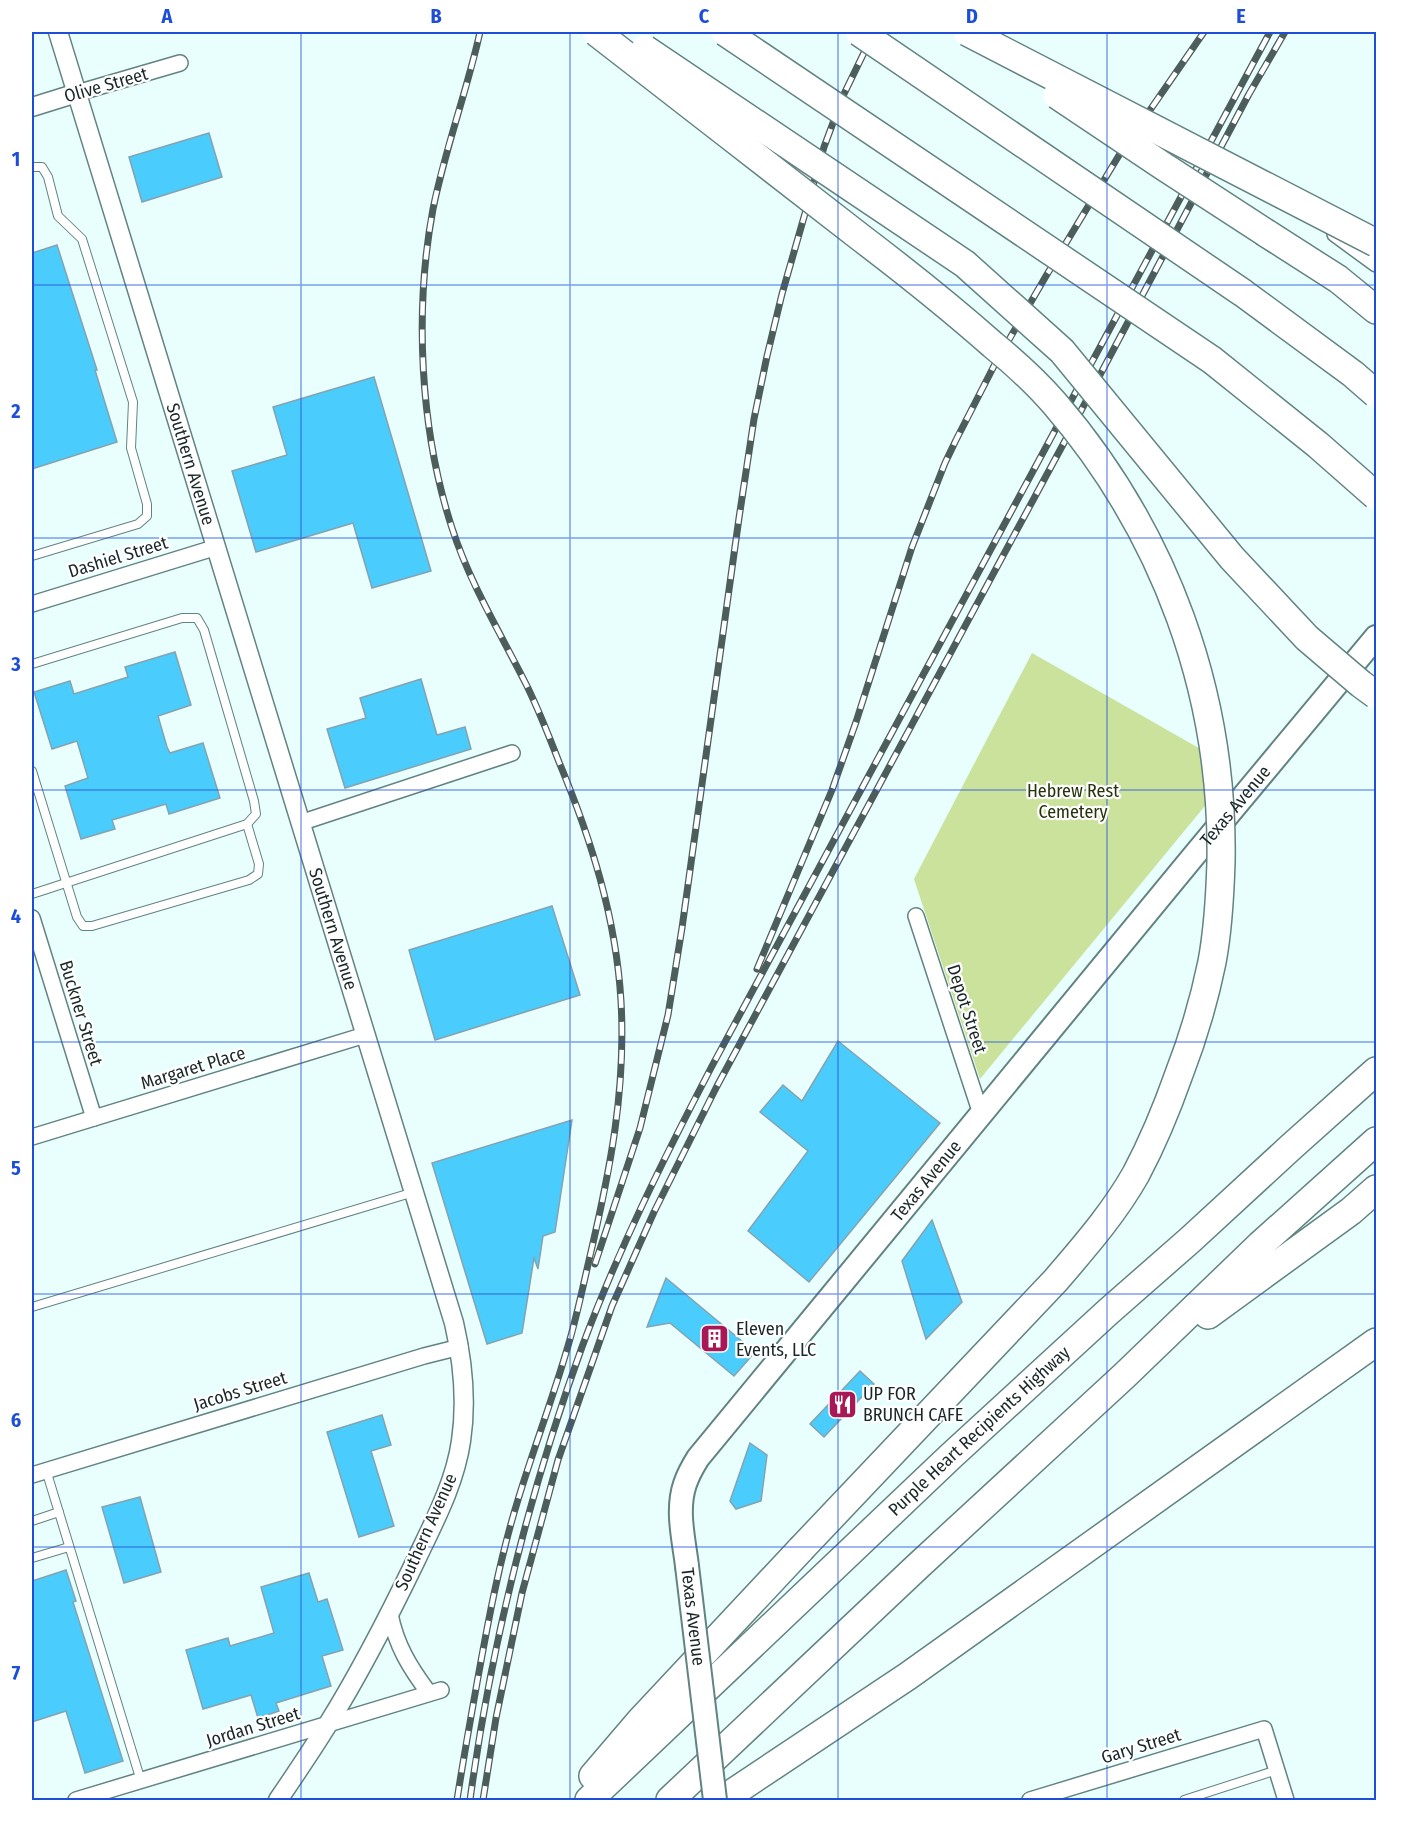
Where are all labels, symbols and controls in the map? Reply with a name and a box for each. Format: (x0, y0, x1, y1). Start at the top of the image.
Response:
text: A (161, 4, 174, 28)
text: B (430, 4, 442, 28)
text: C (699, 4, 710, 28)
text: D (966, 4, 978, 28)
text: E (1236, 4, 1246, 28)
street label: Olive Street (62, 63, 150, 107)
text: 1 (12, 147, 20, 171)
text: 2 (10, 399, 21, 423)
street label: Southern Avenue (162, 401, 220, 528)
street label: Dashiel Street (66, 531, 170, 583)
text: 3 (10, 652, 21, 676)
street label: Texas Avenue (1195, 761, 1275, 851)
park label: Hebrew Rest Cemetery (1027, 780, 1119, 823)
street label: Southern Avenue (304, 865, 362, 992)
text: 4 (11, 904, 21, 928)
street label: Buckner Street (55, 958, 107, 1068)
street label: Depot Street (942, 961, 992, 1057)
street label: Margaret Place (138, 1042, 248, 1094)
street label: Texas Avenue (886, 1136, 966, 1226)
text: 5 (11, 1156, 21, 1180)
place label: Eleven Events, LLC (736, 1318, 816, 1361)
building icon: Eleven Events, LLC (699, 1323, 731, 1355)
street label: Purple Heart Recipients Highway (884, 1341, 1074, 1521)
street label: Jacobs Street (191, 1366, 289, 1416)
place label: UP FOR BRUNCH CAFE (863, 1383, 963, 1426)
restaurant icon: UP FOR BRUNCH CAFE (826, 1388, 858, 1420)
text: 6 (11, 1408, 21, 1432)
street label: Southern Avenue (390, 1470, 462, 1594)
street label: Texas Avenue (676, 1566, 710, 1667)
text: 7 (12, 1661, 21, 1685)
street label: Jordan Street (204, 1702, 303, 1752)
street label: Gary Street (1099, 1723, 1184, 1768)

